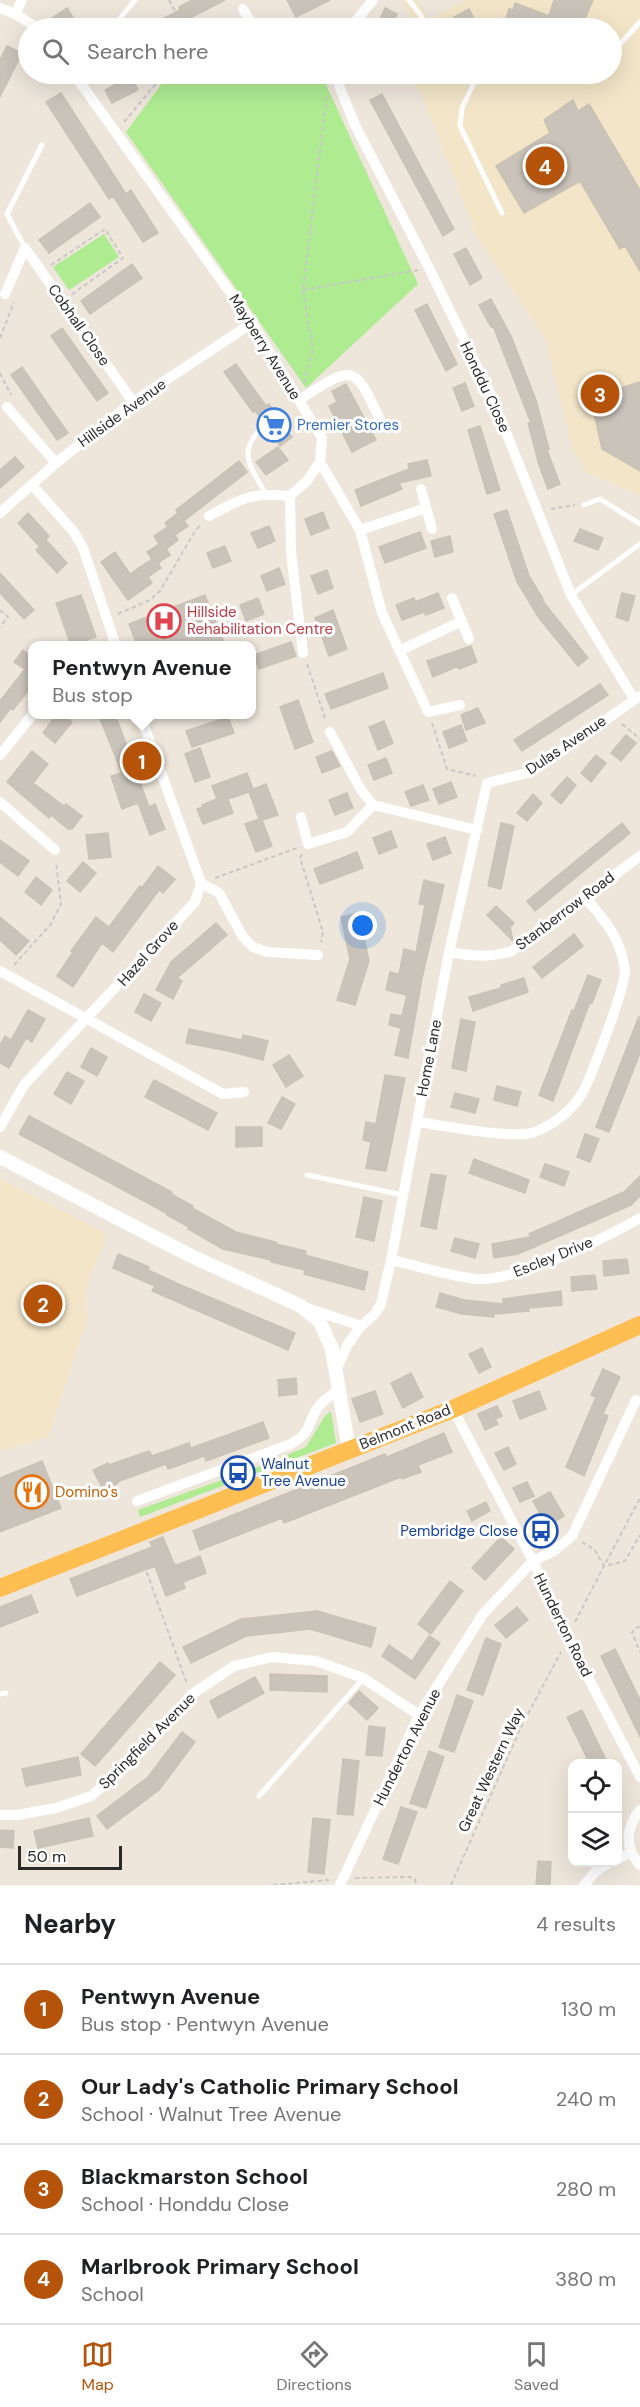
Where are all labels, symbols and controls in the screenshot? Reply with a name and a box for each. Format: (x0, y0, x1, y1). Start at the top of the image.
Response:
search box (18, 18, 622, 84)
icon: search (39, 35, 72, 68)
text: Search here (87, 37, 208, 66)
pin: 4 (526, 144, 564, 188)
street label: Cobhall Close (43, 280, 115, 370)
street label: Mayberry Avenue (224, 290, 306, 404)
street label: Honddu Close (455, 338, 515, 436)
pin: 3 (580, 372, 620, 416)
street label: Hillside Avenue (74, 374, 170, 452)
supermarket icon: Premier Stores (256, 407, 292, 443)
place label: Premier Stores (297, 415, 399, 435)
place label: Hillside Rehabilitation Centre (187, 602, 333, 639)
hospital icon: Hillside Rehabilitation Centre (146, 603, 182, 639)
popup (28, 641, 256, 719)
text: Pentwyn Avenue (52, 653, 232, 682)
text: Bus stop (52, 682, 133, 708)
street label: Dulas Avenue (522, 711, 610, 779)
pin: 1 (122, 738, 162, 783)
street label: Stanberrow Road (511, 867, 619, 955)
your location (348, 911, 377, 940)
street label: Hazel Grove (113, 916, 183, 990)
street label: Home Lane (412, 1018, 446, 1098)
street label: Escley Drive (510, 1232, 596, 1282)
pin: 2 (24, 1282, 63, 1326)
street label: Belmont Road (356, 1400, 454, 1454)
place label: Walnut Tree Avenue (261, 1454, 346, 1491)
bus stop icon: Walnut Tree Avenue (220, 1455, 256, 1491)
restaurant icon: Domino's (14, 1474, 50, 1510)
place label: Domino's (55, 1482, 118, 1502)
bus stop icon: Pembridge Close (523, 1513, 559, 1549)
place label: Pembridge Close (400, 1521, 518, 1541)
street label: Hunderton Road (529, 1570, 597, 1680)
street label: Hunderton Avenue (369, 1685, 445, 1809)
street label: Springfield Avenue (94, 1688, 200, 1794)
street label: Great Western Way (453, 1704, 529, 1835)
map controls (568, 1759, 622, 1867)
button: locate (568, 1759, 622, 1813)
button: layers (568, 1813, 622, 1867)
scale bar (18, 1843, 122, 1870)
text: 50 m (27, 1846, 66, 1867)
text: Nearby (24, 1907, 116, 1941)
text: 4 results (536, 1911, 616, 1937)
text: Pentwyn Avenue (81, 1982, 260, 2011)
text: 1 (40, 1996, 47, 2022)
text: 130 m (561, 1996, 616, 2022)
text: Bus stop · Pentwyn Avenue (81, 2011, 329, 2037)
text: Our Lady's Catholic Primary School (81, 2072, 459, 2101)
text: 2 (38, 2086, 49, 2112)
text: 240 m (556, 2086, 616, 2112)
text: School · Walnut Tree Avenue (81, 2101, 341, 2127)
text: Blackmarston School (81, 2162, 308, 2191)
text: 3 (37, 2176, 50, 2202)
text: 280 m (556, 2176, 616, 2202)
text: School · Honddu Close (81, 2191, 289, 2217)
text: Marlbrook Primary School (81, 2252, 359, 2281)
text: 4 (37, 2266, 50, 2292)
text: 380 m (555, 2266, 616, 2292)
text: School (81, 2281, 144, 2307)
tab: Map (81, 2338, 114, 2395)
tab: Directions (276, 2338, 352, 2395)
tab: Saved (514, 2338, 559, 2395)

